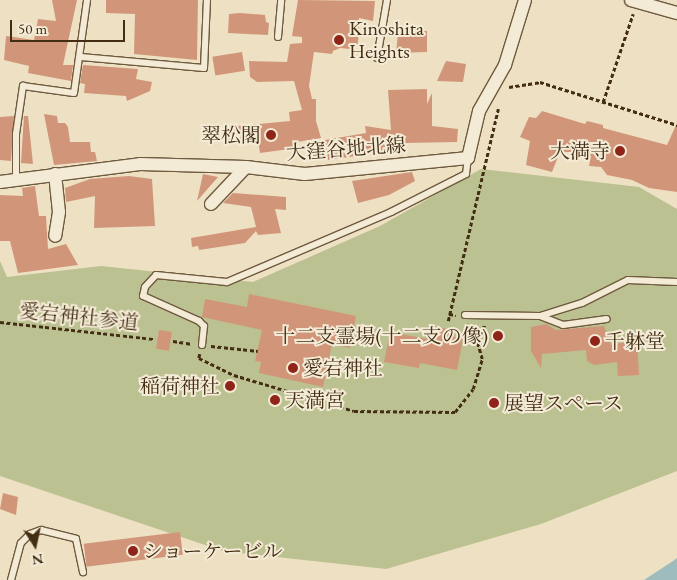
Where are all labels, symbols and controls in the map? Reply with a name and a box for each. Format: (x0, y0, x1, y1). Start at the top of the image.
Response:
scale bar (12, 10, 128, 42)
place label: Kinoshita Heights (349, 16, 424, 63)
text: 50 m (18, 19, 47, 38)
marker: Kinoshita Heights (333, 34, 345, 46)
place label: 翠松閣 (201, 123, 261, 147)
marker: 翠松閣 (265, 129, 277, 141)
street label: 大窪谷地北線 (285, 133, 407, 165)
place label: 大満寺 (550, 139, 610, 163)
marker: 大満寺 (614, 145, 626, 157)
street label: 愛宕神社参道 (18, 299, 140, 335)
place label: 十二支霊場(十二支の像) (275, 324, 488, 348)
place label: 千躰堂 (605, 329, 665, 353)
marker: 十二支霊場(十二支の像) (492, 330, 504, 342)
marker: 千躰堂 (589, 335, 601, 347)
place label: 愛宕神社 (303, 356, 383, 380)
marker: 愛宕神社 (287, 362, 299, 374)
place label: 稲荷神社 (140, 374, 220, 398)
marker: 稲荷神社 (224, 380, 236, 392)
place label: 天満宮 (285, 388, 345, 412)
place label: 展望スペース (504, 391, 624, 415)
marker: 天満宮 (269, 394, 281, 406)
marker: 展望スペース (488, 397, 500, 409)
north arrow (10, 520, 60, 570)
place label: ショーケービル (143, 539, 283, 563)
marker: ショーケービル (127, 545, 139, 557)
text: N (30, 550, 45, 570)

